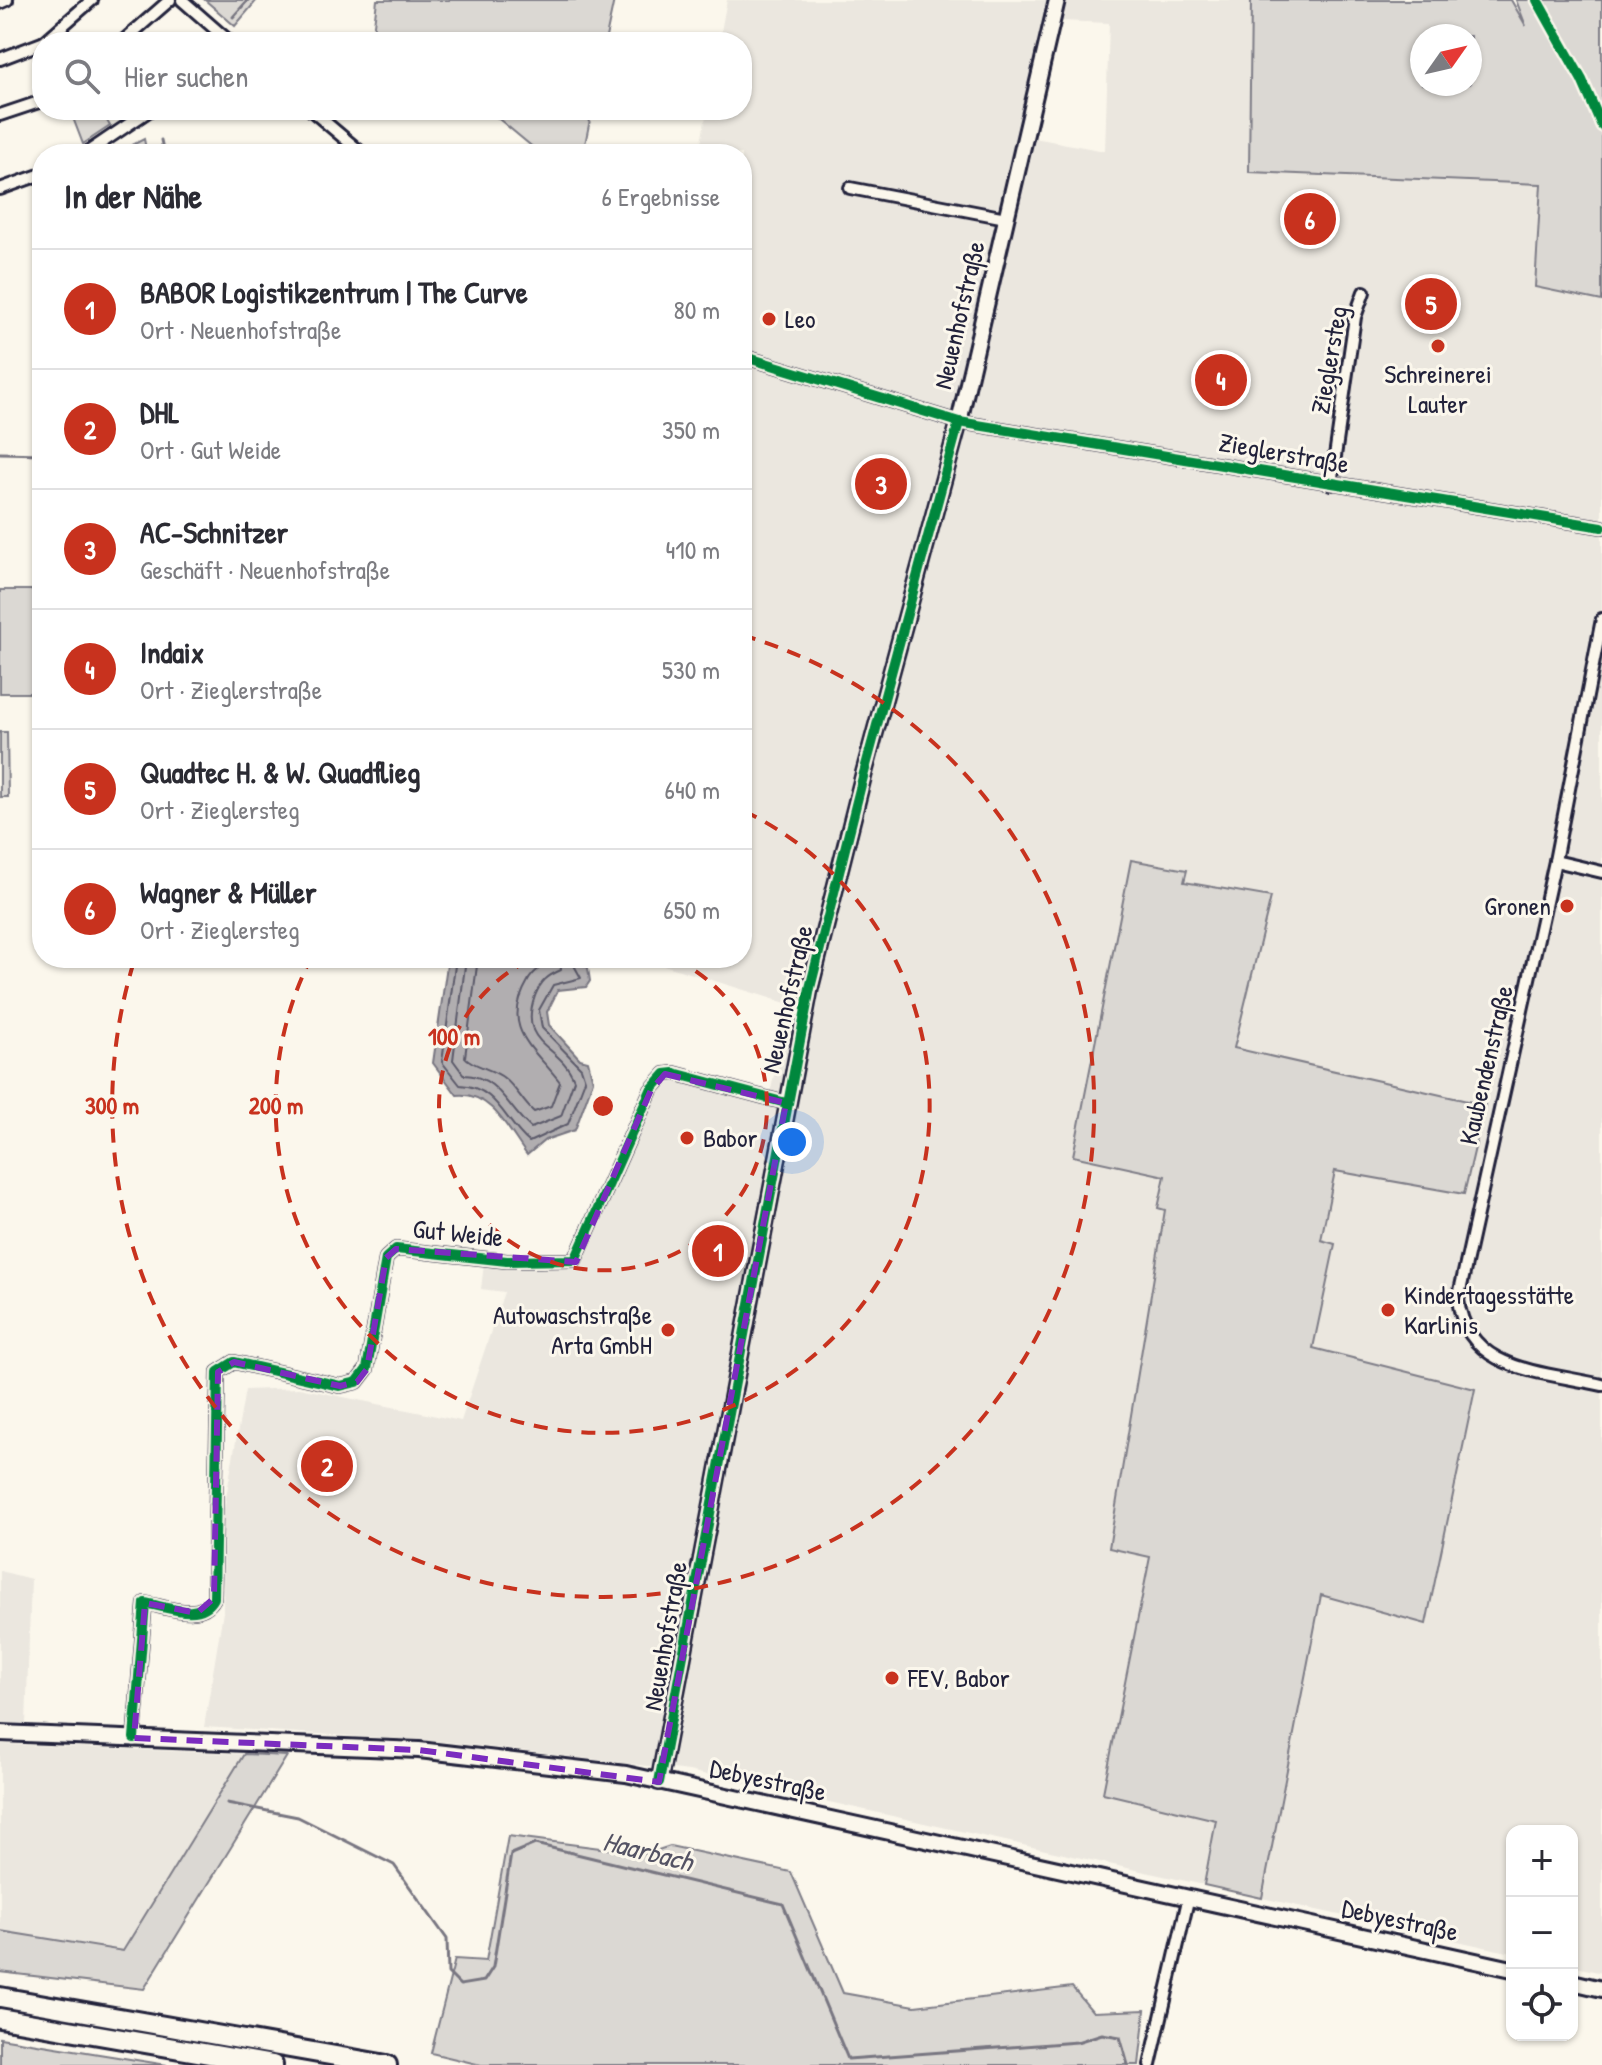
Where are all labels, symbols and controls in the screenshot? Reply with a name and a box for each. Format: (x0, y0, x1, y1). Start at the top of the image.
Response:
north arrow (1410, 24, 1482, 96)
search box (32, 32, 752, 120)
icon: search (60, 54, 104, 98)
text: Hier suchen (124, 56, 248, 96)
text: In der Nähe (64, 173, 202, 219)
text: 6 Ergebnisse (602, 179, 720, 214)
pin: 6 (1284, 189, 1336, 249)
street label: Neuenhofstraße (925, 238, 993, 392)
text: BABOR Logistikzentrum | The Curve (140, 272, 528, 312)
pin: 5 (1405, 274, 1457, 334)
text: 1 (85, 292, 95, 327)
text: 80 m (673, 292, 720, 327)
place label: Leo (785, 301, 816, 336)
street label: Zieglersteg (1302, 303, 1355, 417)
marker: Leo (760, 310, 778, 328)
text: Ort · Neuenhofstraße (140, 312, 341, 347)
marker: Schreinerei Lauter (1429, 337, 1447, 355)
pin: 4 (1195, 350, 1247, 410)
place label: Schreinerei Lauter (1384, 356, 1492, 421)
text: DHL (140, 392, 179, 432)
text: 2 (84, 412, 96, 447)
text: 350 m (662, 412, 720, 447)
street label: Zieglerstraße (1216, 424, 1352, 481)
text: Ort · Gut Weide (140, 432, 281, 467)
pin: 3 (855, 454, 907, 514)
text: AC-Schnitzer (140, 512, 288, 552)
text: 3 (84, 532, 96, 567)
text: 410 m (666, 532, 720, 567)
text: Geschäft · Neuenhofstraße (140, 552, 390, 587)
text: Indaix (140, 632, 204, 672)
text: 4 (85, 652, 95, 687)
text: 530 m (662, 652, 720, 687)
text: Ort · Zieglerstraße (140, 672, 322, 707)
text: Quadtec H. & W. Quadflieg (140, 752, 420, 792)
text: 5 (85, 772, 96, 807)
text: 640 m (665, 772, 720, 807)
text: Ort · Zieglersteg (140, 792, 300, 827)
text: Wagner & Müller (140, 872, 317, 912)
place label: Gronen (1484, 888, 1551, 923)
text: 6 (85, 892, 95, 927)
text: 650 m (663, 892, 720, 927)
marker: Gronen (1558, 897, 1576, 915)
text: Ort · Zieglersteg (140, 912, 300, 947)
street label: Neuenhofstraße (753, 922, 821, 1076)
street label: Kaubendenstraße (1450, 982, 1521, 1148)
text: 100 m (428, 1020, 480, 1052)
text: 300 m (85, 1089, 139, 1121)
text: 200 m (249, 1089, 303, 1121)
centre of rings (589, 1092, 617, 1120)
place label: Babor (703, 1120, 758, 1155)
your location (772, 1122, 812, 1162)
marker: Babor (678, 1129, 696, 1147)
street label: Gut Weide (411, 1210, 505, 1255)
pin: 1 (692, 1221, 744, 1281)
place label: Kindertagesstätte Karlinis (1404, 1277, 1574, 1342)
place label: Autowaschstraße Arta GmbH (493, 1297, 652, 1362)
marker: Kindertagesstätte Karlinis (1379, 1301, 1397, 1319)
marker: Autowaschstraße Arta GmbH (659, 1321, 677, 1339)
pin: 2 (301, 1436, 353, 1496)
street label: Neuenhofstraße (634, 1559, 695, 1713)
place label: FEV, Babor (907, 1660, 1010, 1695)
marker: FEV, Babor (883, 1669, 901, 1687)
street label: Debyestraße (707, 1750, 829, 1809)
water label: Haarbach (599, 1822, 699, 1881)
map controls (1506, 1825, 1578, 2041)
button: + (1506, 1825, 1578, 1897)
street label: Debyestraße (1339, 1890, 1461, 1949)
button: − (1506, 1897, 1578, 1969)
button: locate (1506, 1969, 1578, 2041)

